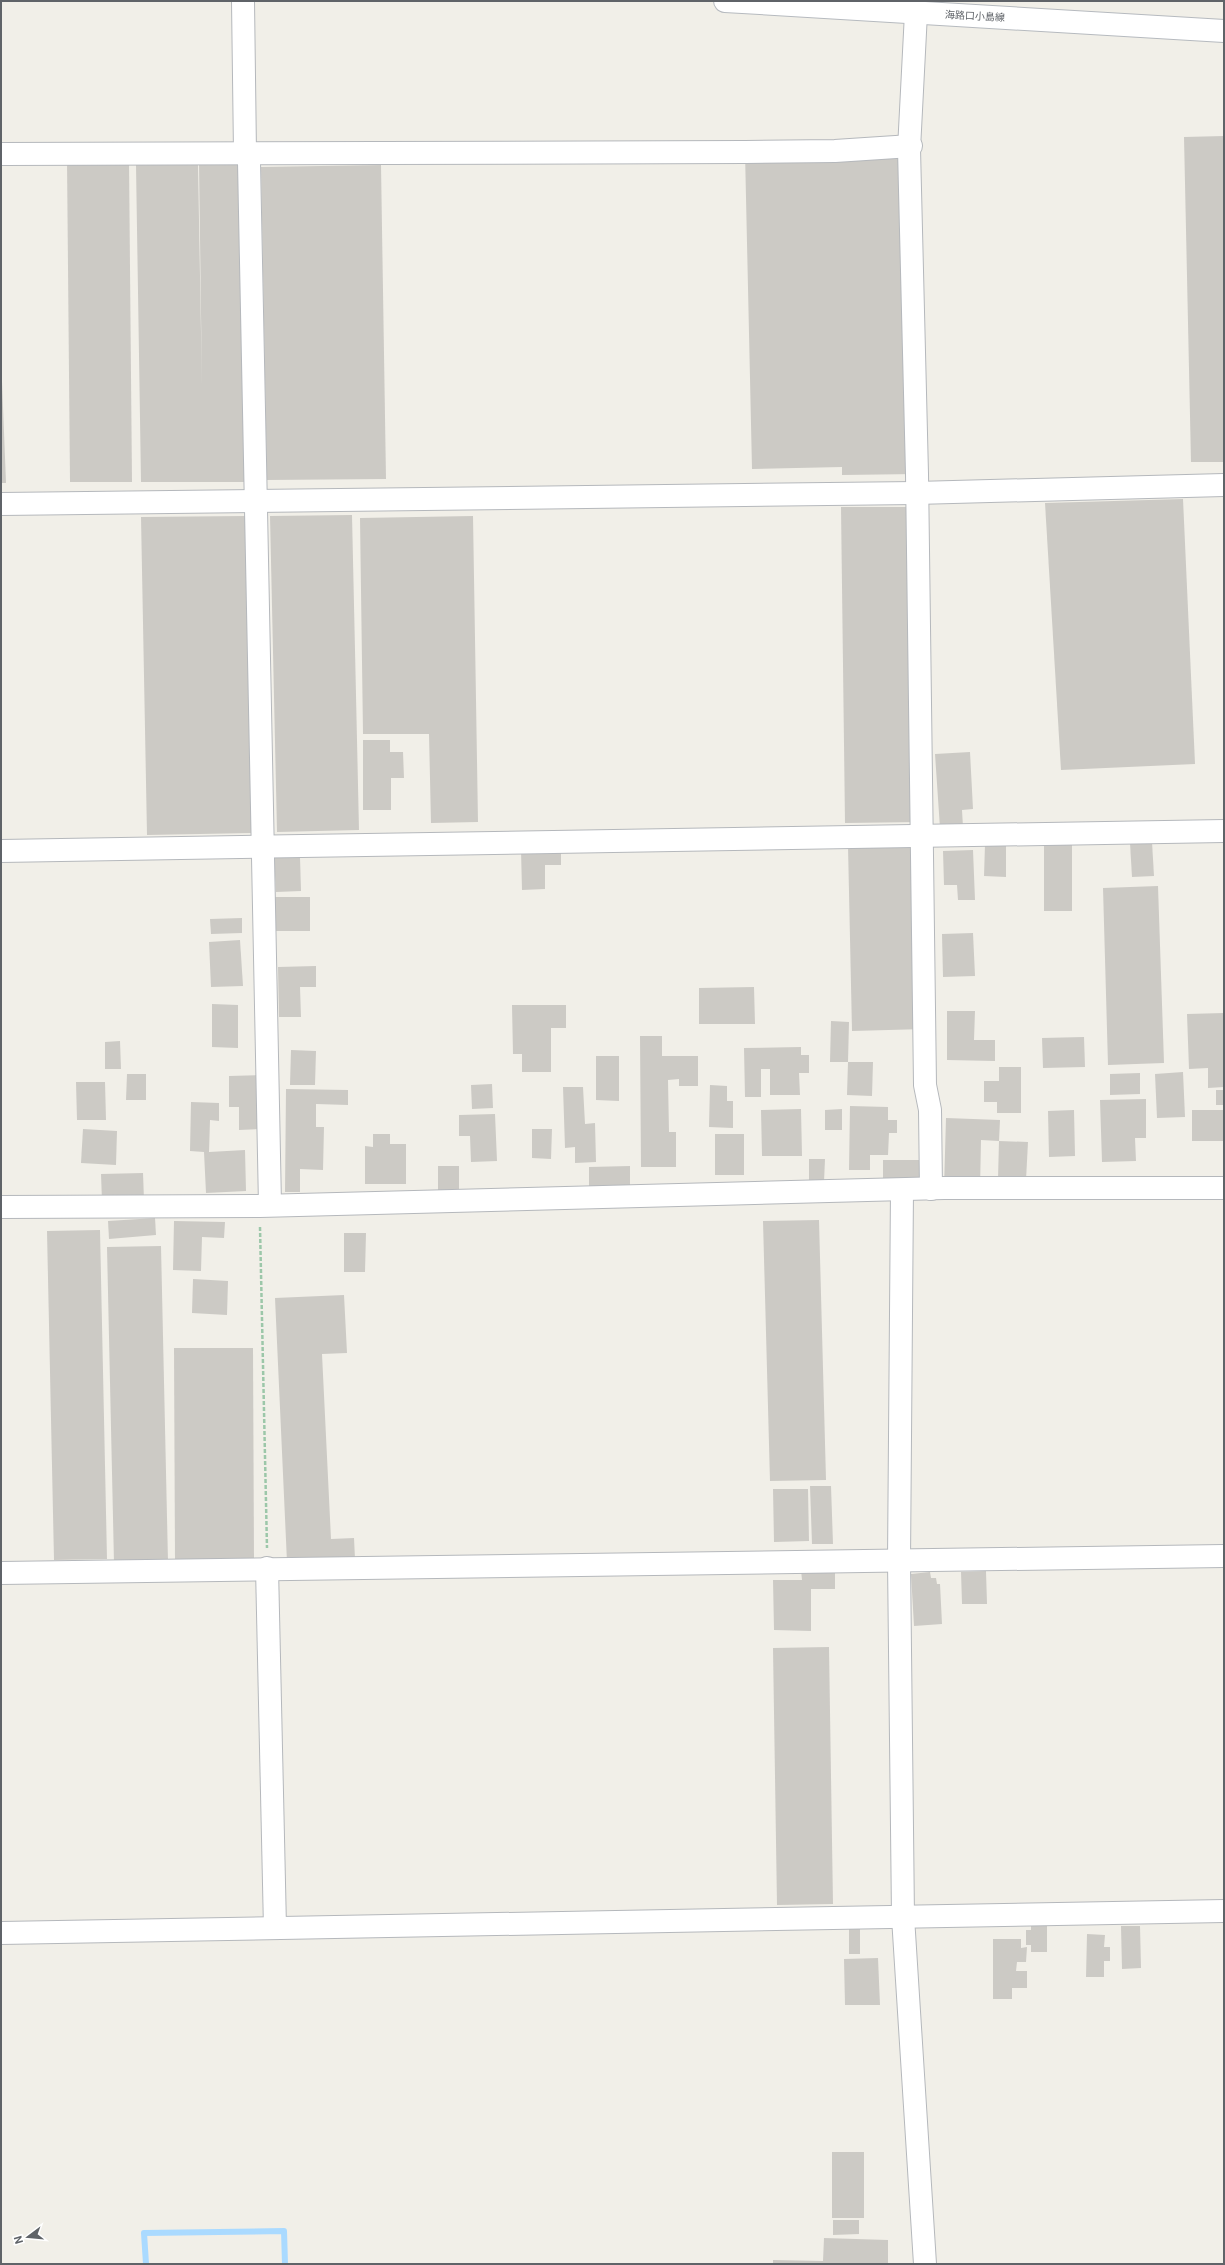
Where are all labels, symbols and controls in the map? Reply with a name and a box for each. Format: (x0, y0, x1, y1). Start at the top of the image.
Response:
street label: 海路口小島線 (945, 9, 1005, 23)
north arrow (8, 2217, 48, 2257)
text: N (11, 2234, 26, 2245)

